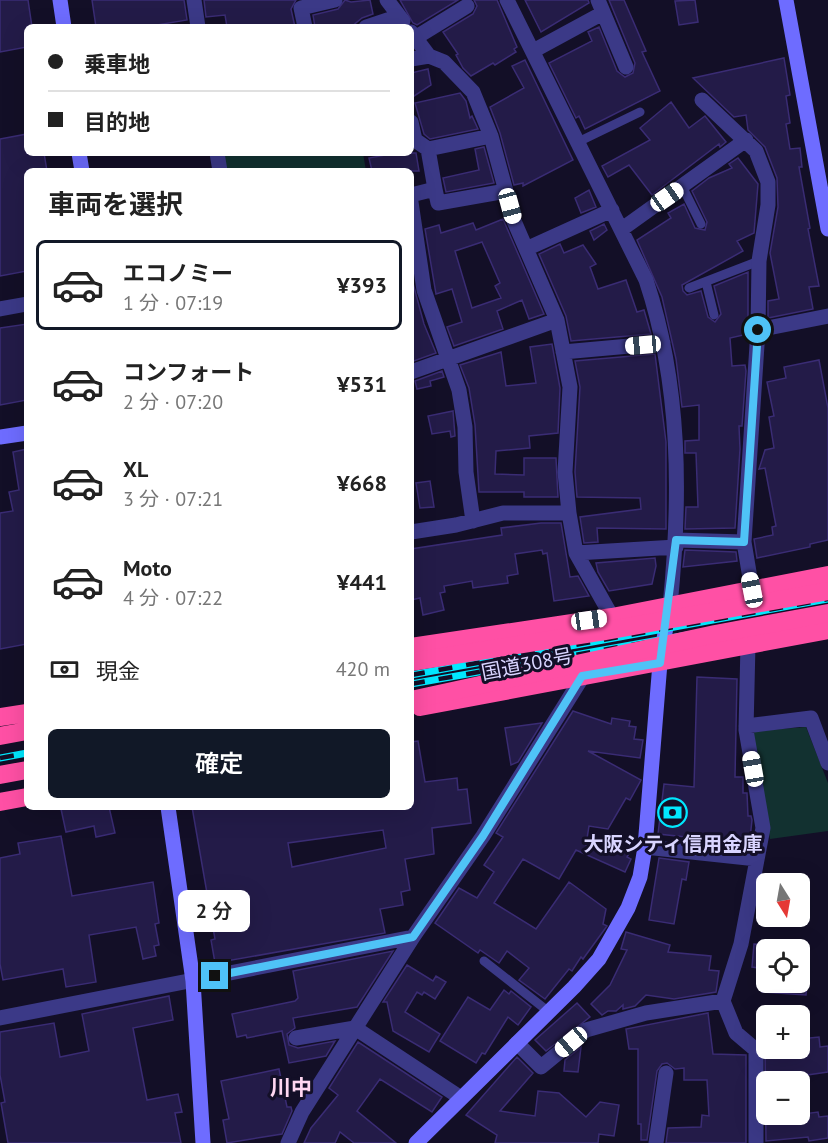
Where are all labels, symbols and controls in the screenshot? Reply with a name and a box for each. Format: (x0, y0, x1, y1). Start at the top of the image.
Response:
text: 乗車地 (84, 50, 150, 78)
text: 目的地 (84, 108, 150, 136)
car (647, 179, 687, 215)
car (497, 186, 523, 226)
text: 車両を選択 (48, 187, 183, 221)
icon: car (51, 258, 105, 312)
text: エコノミー (123, 259, 233, 287)
text: ¥393 (337, 271, 387, 299)
text: 1 分 · 07:19 (123, 290, 223, 316)
route start (744, 316, 771, 343)
car (624, 334, 662, 356)
icon: car (51, 357, 105, 411)
text: コンフォート (123, 358, 254, 386)
text: ¥531 (337, 370, 387, 398)
text: 2 分 · 07:20 (123, 389, 223, 415)
text: XL (123, 455, 148, 483)
icon: car (51, 456, 105, 510)
text: ¥668 (337, 469, 387, 497)
text: 3 分 · 07:21 (123, 486, 223, 512)
text: Moto (123, 554, 172, 582)
icon: car (51, 555, 105, 609)
text: ¥441 (337, 568, 387, 596)
car (740, 571, 764, 609)
text: 4 分 · 07:22 (123, 585, 223, 611)
car (570, 609, 608, 631)
street label: 国道308号 (479, 642, 575, 686)
icon: cash (48, 653, 81, 686)
text: 420 m (336, 656, 390, 682)
text: 現金 (96, 657, 140, 685)
button: 確定 (48, 729, 390, 798)
car (741, 750, 765, 788)
bank icon: 大阪シティ信用金庫 (657, 797, 689, 829)
place label: 大阪シティ信用金庫 (584, 831, 762, 857)
north arrow (756, 873, 810, 927)
map controls (756, 873, 810, 1125)
callout: 2 分 (179, 889, 251, 931)
text: 2 分 (196, 898, 232, 924)
button: locate (756, 939, 810, 993)
route end (201, 962, 228, 989)
button: + (756, 1005, 810, 1059)
car (551, 1024, 591, 1060)
button: − (756, 1071, 810, 1125)
district label: 川中 (270, 1074, 312, 1101)

